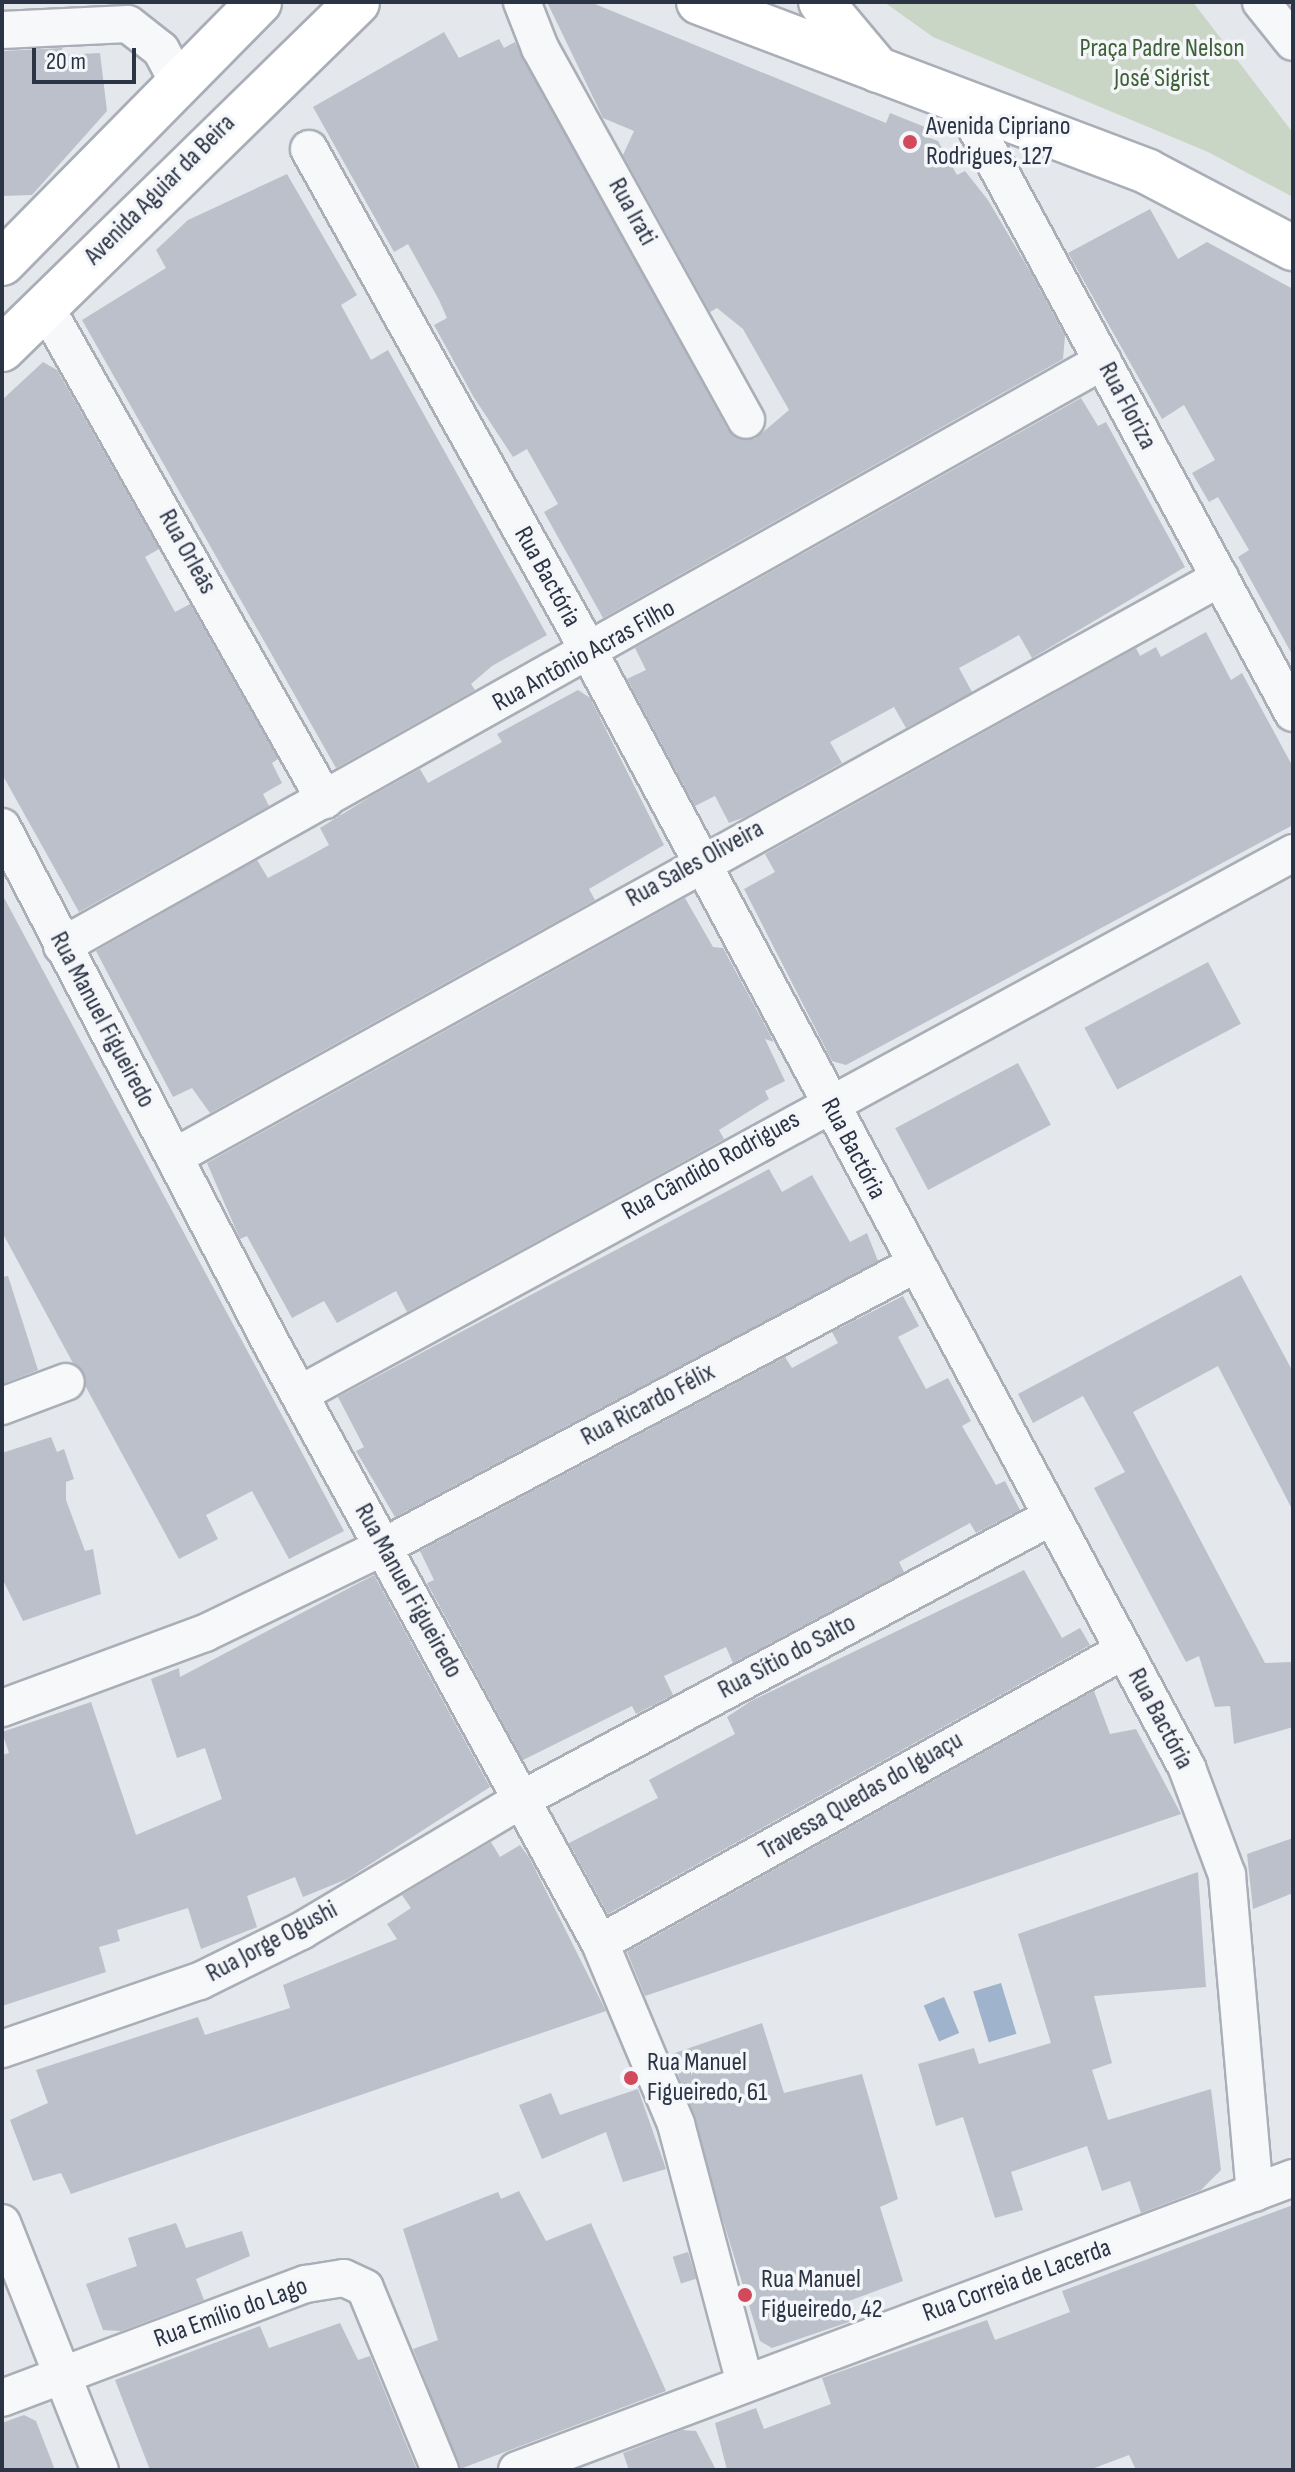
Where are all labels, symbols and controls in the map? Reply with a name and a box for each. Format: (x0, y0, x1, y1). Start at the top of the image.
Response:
scale bar (36, 32, 140, 82)
park label: Praça Padre Nelson José Sigrist (1079, 33, 1245, 94)
text: 20 m (46, 47, 86, 76)
street label: Avenida Aguiar da Beira (78, 108, 242, 272)
place label: Avenida Cipriano Rodrigues, 127 (926, 111, 1071, 172)
marker: Avenida Cipriano Rodrigues, 127 (901, 133, 919, 151)
street label: Rua Irati (601, 173, 663, 251)
street label: Rua Floriza (1091, 357, 1163, 455)
street label: Rua Orleãs (151, 504, 223, 600)
street label: Rua Bactória (507, 521, 587, 633)
street label: Rua Antônio Acras Filho (487, 593, 681, 719)
street label: Rua Sales Oliveira (621, 813, 769, 915)
street label: Rua Manuel Figueiredo (43, 927, 161, 1113)
street label: Rua Bactória (813, 1093, 893, 1205)
street label: Rua Cândido Rodrigues (617, 1104, 805, 1228)
street label: Rua Ricardo Félix (576, 1357, 720, 1453)
street label: Rua Manuel Figueiredo (347, 1498, 469, 1684)
street label: Rua Sítio do Salto (713, 1608, 861, 1706)
street label: Rua Bactória (1120, 1663, 1200, 1775)
street label: Travessa Quedas do Iguaçu (754, 1725, 968, 1867)
street label: Rua Jorge Ogushi (201, 1894, 343, 1990)
place label: Rua Manuel Figueiredo, 61 (647, 2047, 767, 2108)
marker: Rua Manuel Figueiredo, 61 (622, 2069, 640, 2087)
street label: Rua Correia de Lacerda (919, 2233, 1115, 2329)
place label: Rua Manuel Figueiredo, 42 (761, 2264, 883, 2326)
street label: Rua Emílio do Lago (150, 2271, 312, 2355)
marker: Rua Manuel Figueiredo, 42 (736, 2286, 754, 2304)

